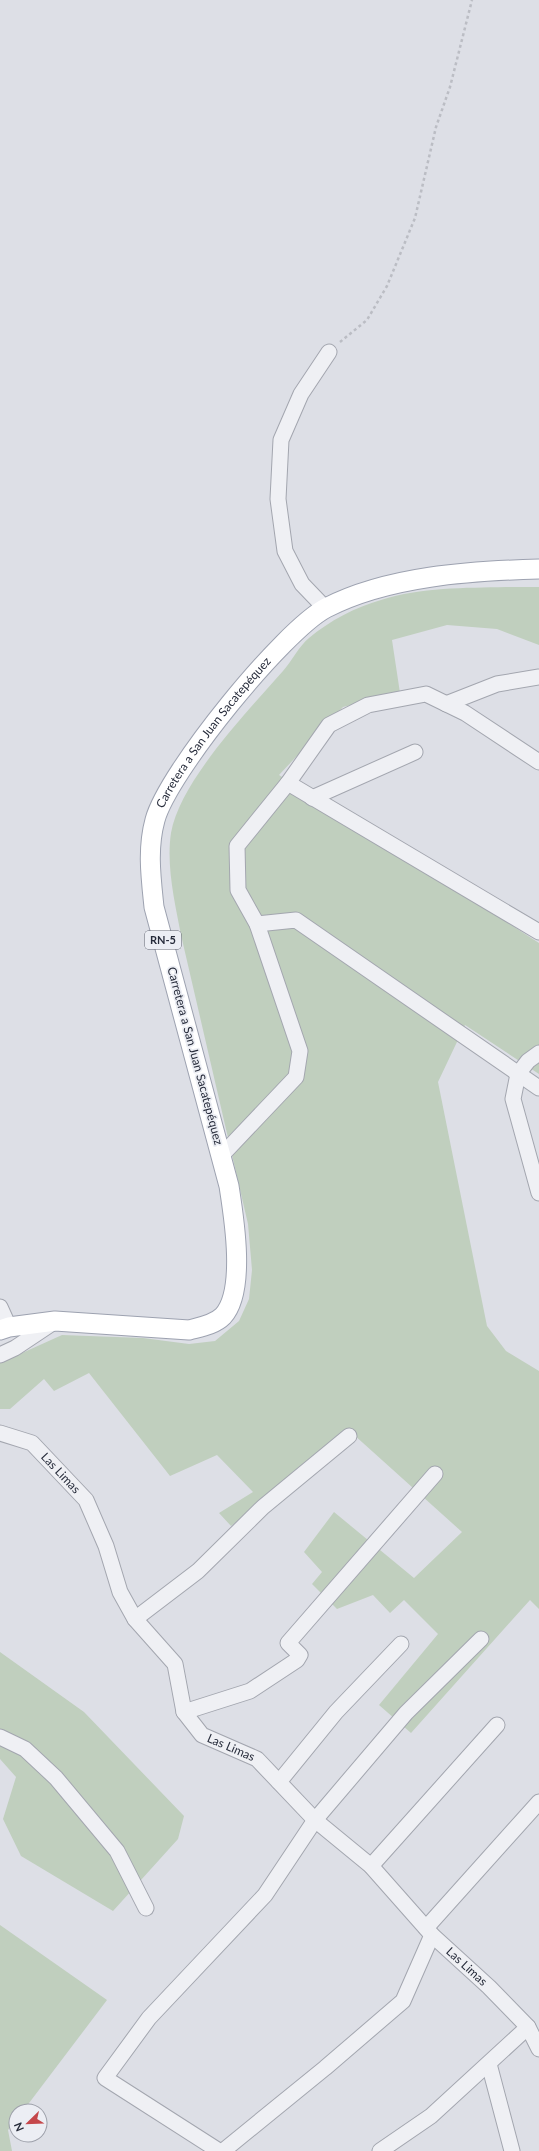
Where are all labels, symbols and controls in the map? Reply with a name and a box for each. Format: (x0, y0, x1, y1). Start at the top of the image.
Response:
street label: Carretera a San Juan Sacatepéquez (153, 653, 274, 810)
road number: RN-5 (145, 931, 181, 949)
street label: Carretera a San Juan Sacatepéquez (164, 965, 227, 1147)
street label: Las Limas (38, 1449, 84, 1496)
street label: Las Limas (205, 1730, 257, 1764)
street label: Las Limas (443, 1944, 491, 1989)
north arrow (8, 2103, 48, 2143)
text: N (11, 2121, 26, 2134)

